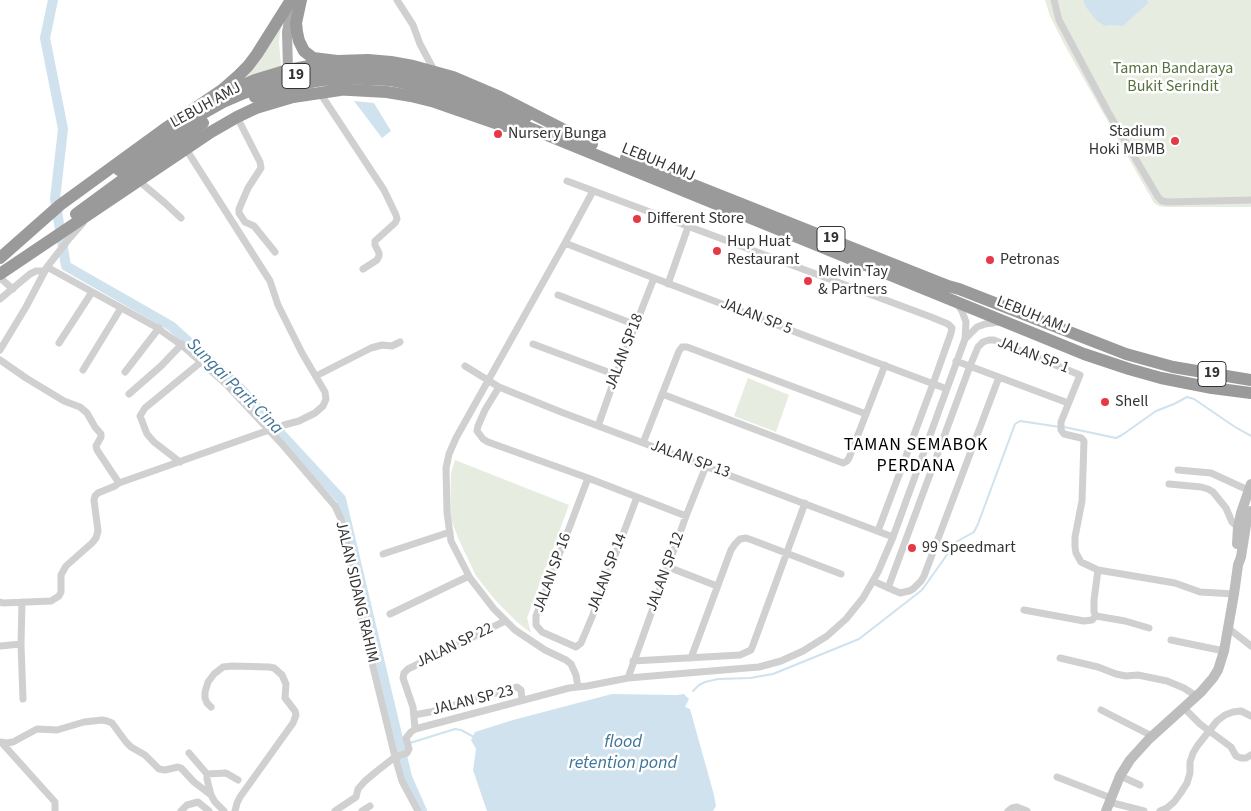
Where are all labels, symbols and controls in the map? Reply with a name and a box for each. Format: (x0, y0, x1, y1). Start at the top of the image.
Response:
park label: Taman Bandaraya Bukit Serindit (1113, 59, 1233, 97)
road number: 19 (282, 64, 310, 88)
street label: LEBUH AMJ (167, 79, 245, 133)
place label: Stadium Hoki MBMB (1089, 122, 1165, 160)
place label: Nursery Bunga (508, 124, 607, 144)
marker: Nursery Bunga (492, 128, 504, 140)
marker: Stadium Hoki MBMB (1169, 135, 1181, 147)
street label: LEBUH AMJ (618, 140, 698, 186)
place label: Different Store (647, 209, 744, 229)
marker: Different Store (631, 213, 643, 225)
road number: 19 (817, 226, 845, 252)
place label: Hup Huat Restaurant (727, 232, 799, 270)
marker: Hup Huat Restaurant (711, 245, 723, 257)
place label: Petronas (1000, 250, 1059, 270)
marker: Petronas (984, 254, 996, 266)
place label: Melvin Tay & Partners (818, 262, 888, 300)
marker: Melvin Tay & Partners (802, 275, 814, 287)
street label: LEBUH AMJ (993, 293, 1073, 339)
street label: JALAN SP 5 (717, 295, 795, 339)
street label: JALAN SP18 (602, 311, 648, 393)
water label: Sungai Parit Cina (181, 334, 287, 440)
street label: JALAN SP 1 (994, 334, 1072, 378)
road number: 19 (1198, 362, 1226, 386)
place label: Shell (1115, 392, 1148, 412)
marker: Shell (1099, 396, 1111, 408)
district label: TAMAN SEMABOK PERDANA (842, 435, 990, 478)
street label: JALAN SP 13 (648, 437, 732, 483)
street label: JALAN SIDANG RAHIM (330, 519, 382, 665)
street label: JALAN SP 12 (643, 530, 689, 614)
street label: JALAN SP 16 (530, 531, 576, 615)
street label: JALAN SP 14 (584, 531, 632, 615)
place label: 99 Speedmart (922, 538, 1016, 558)
marker: 99 Speedmart (906, 542, 918, 554)
street label: JALAN SP 22 (413, 619, 497, 673)
street label: JALAN SP 23 (430, 682, 516, 720)
water label: flood retention pond (569, 732, 677, 774)

